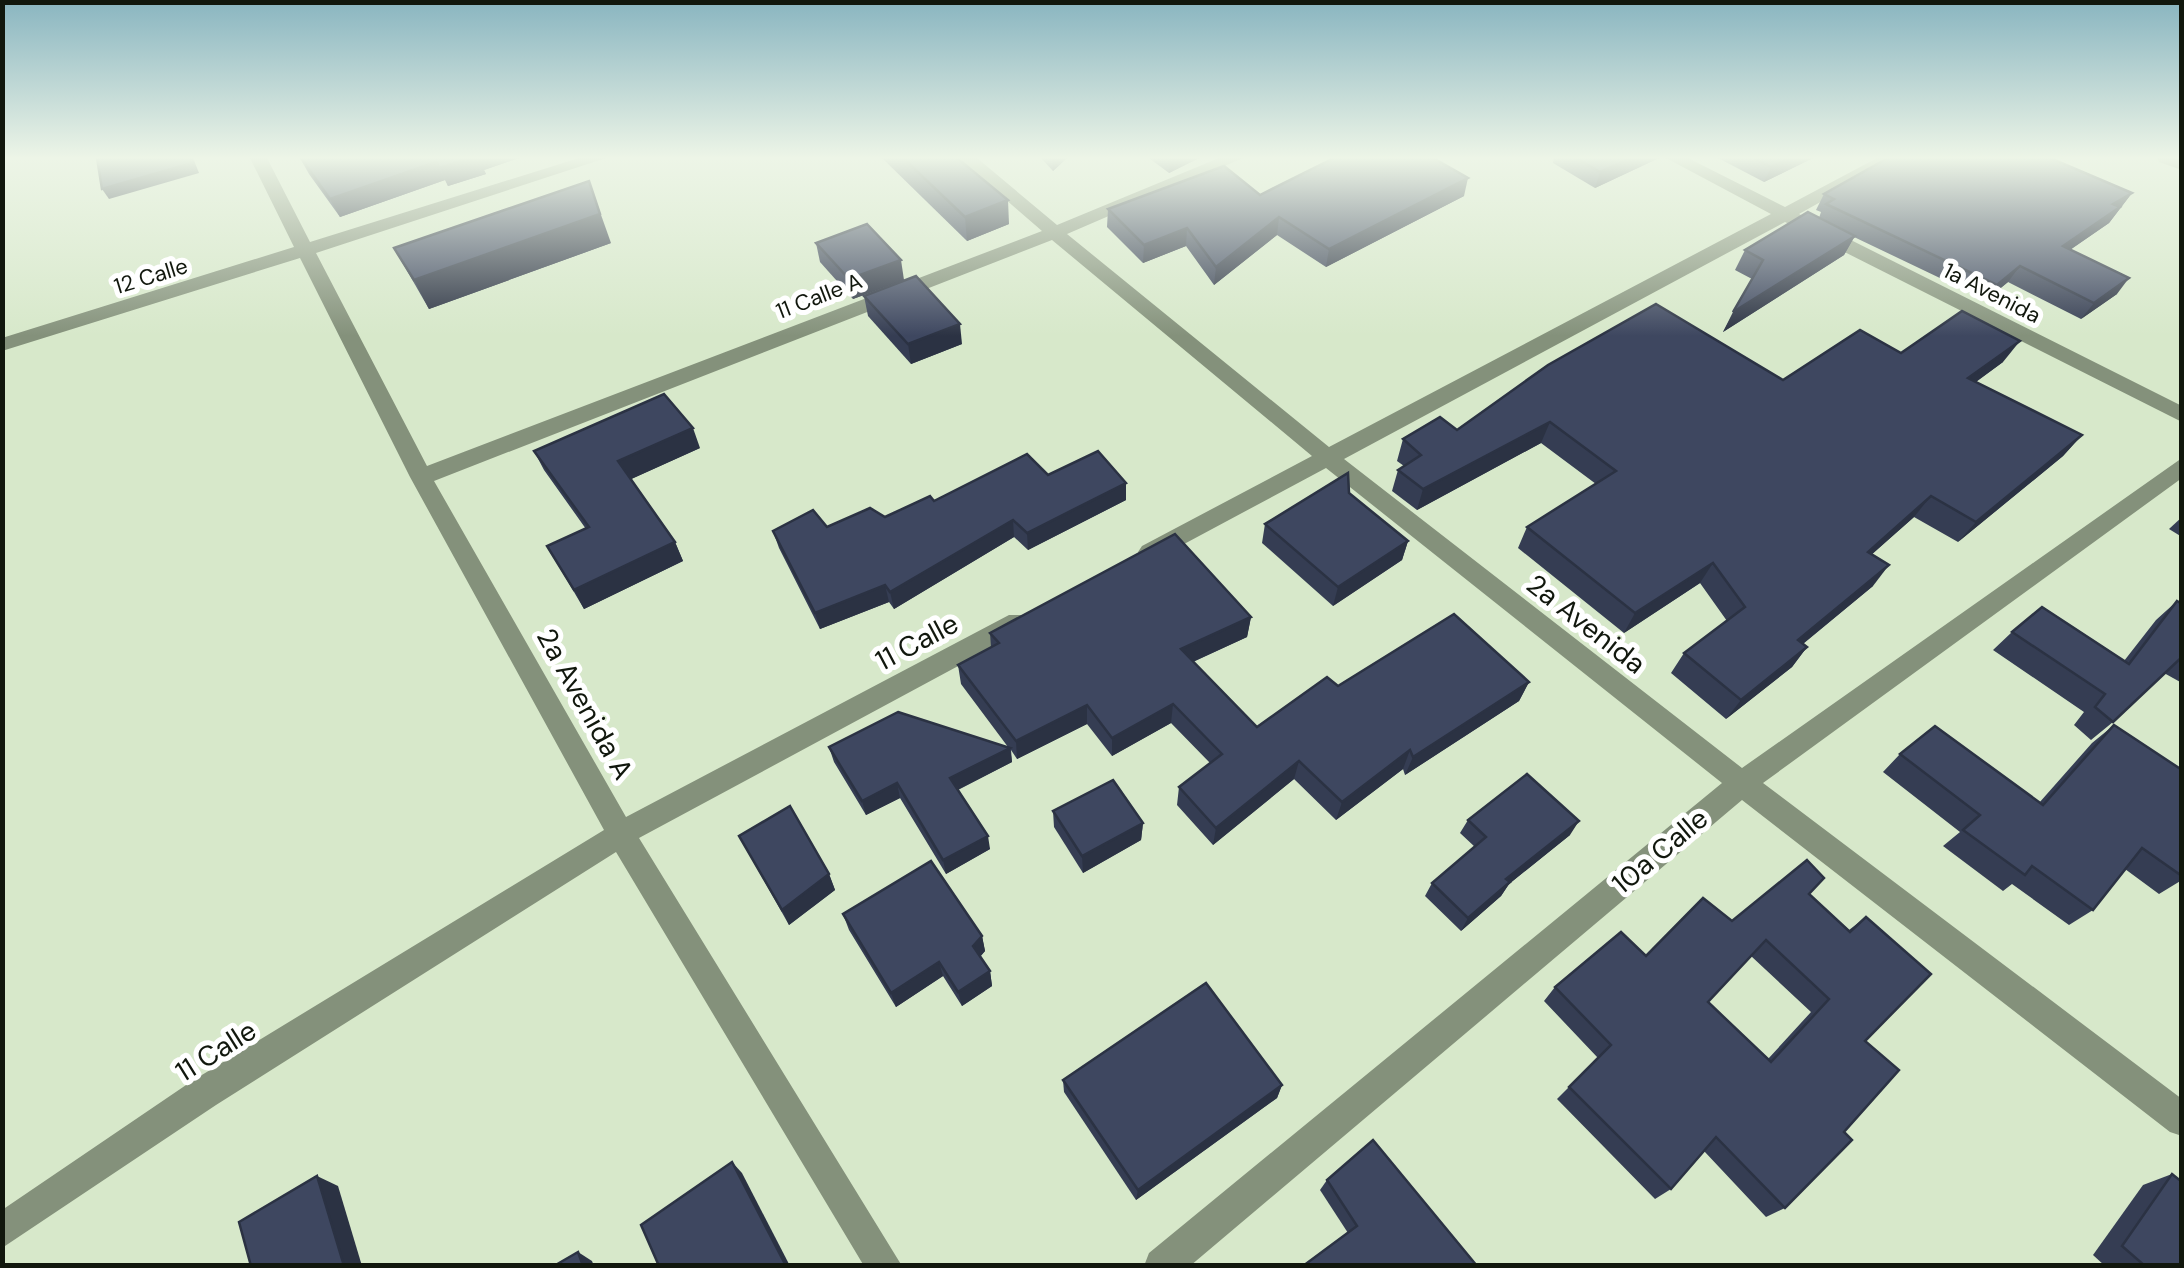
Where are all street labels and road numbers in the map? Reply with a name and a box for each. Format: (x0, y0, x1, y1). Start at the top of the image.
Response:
street label: 12 Calle (111, 251, 191, 301)
street label: 1a Avenida (1938, 256, 2046, 330)
street label: 11 Calle A (772, 266, 866, 326)
street label: 2a Avenida (1519, 566, 1653, 682)
street label: 11 Calle (869, 605, 965, 679)
street label: 2a Avenida A (528, 622, 642, 786)
street label: 10a Calle (1604, 800, 1716, 902)
street label: 11 Calle (169, 1012, 263, 1090)

